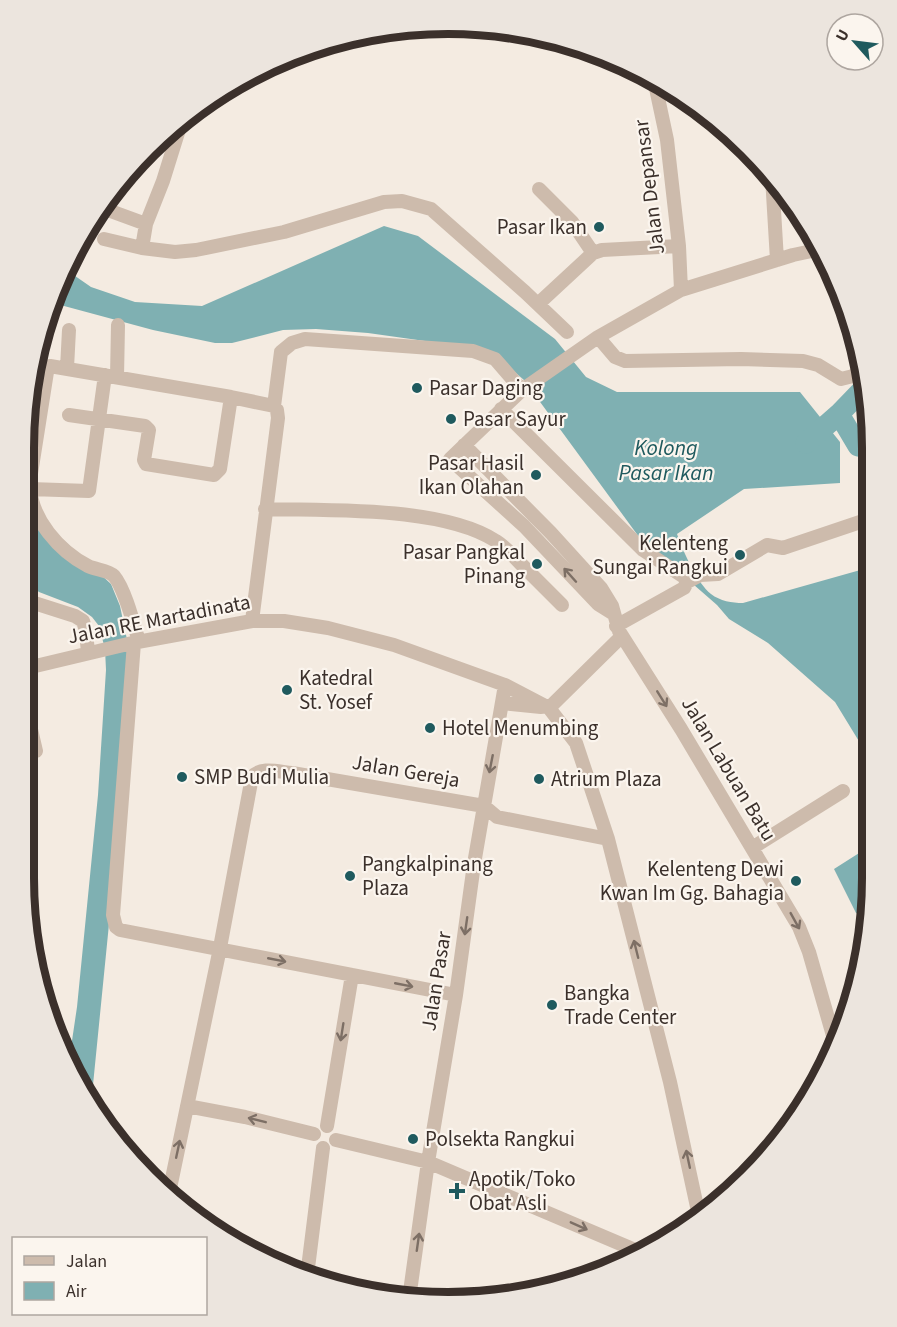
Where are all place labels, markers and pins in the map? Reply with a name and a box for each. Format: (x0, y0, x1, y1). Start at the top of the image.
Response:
place label: Pasar Ikan (497, 212, 587, 242)
marker: Pasar Ikan (592, 220, 606, 234)
place label: Pasar Daging (429, 373, 543, 403)
marker: Pasar Daging (410, 381, 424, 395)
place label: Pasar Sayur (463, 404, 566, 434)
marker: Pasar Sayur (444, 412, 458, 426)
place label: Pasar Hasil Ikan Olahan (419, 448, 524, 502)
marker: Pasar Hasil Ikan Olahan (529, 468, 543, 482)
place label: Kelenteng Sungai Rangkui (592, 528, 728, 582)
place label: Pasar Pangkal Pinang (403, 537, 525, 591)
marker: Kelenteng Sungai Rangkui (733, 548, 747, 562)
marker: Pasar Pangkal Pinang (530, 557, 544, 571)
place label: Katedral St. Yosef (299, 663, 373, 717)
marker: Katedral St. Yosef (280, 683, 294, 697)
place label: Hotel Menumbing (442, 713, 599, 743)
marker: Hotel Menumbing (423, 721, 437, 735)
place label: SMP Budi Mulia (194, 762, 329, 792)
place label: Atrium Plaza (551, 764, 662, 794)
marker: SMP Budi Mulia (175, 770, 189, 784)
marker: Atrium Plaza (532, 772, 546, 786)
place label: Pangkalpinang Plaza (362, 849, 493, 903)
place label: Kelenteng Dewi Kwan Im Gg. Bahagia (600, 854, 784, 908)
marker: Pangkalpinang Plaza (343, 869, 357, 883)
marker: Kelenteng Dewi Kwan Im Gg. Bahagia (789, 874, 803, 888)
place label: Bangka Trade Center (564, 978, 677, 1032)
marker: Bangka Trade Center (545, 998, 559, 1012)
place label: Polsekta Rangkui (425, 1124, 575, 1154)
marker: Polsekta Rangkui (406, 1132, 420, 1146)
place label: Apotik/Toko Obat Asli (469, 1164, 576, 1218)
marker: Apotik/Toko Obat Asli (450, 1184, 464, 1198)

